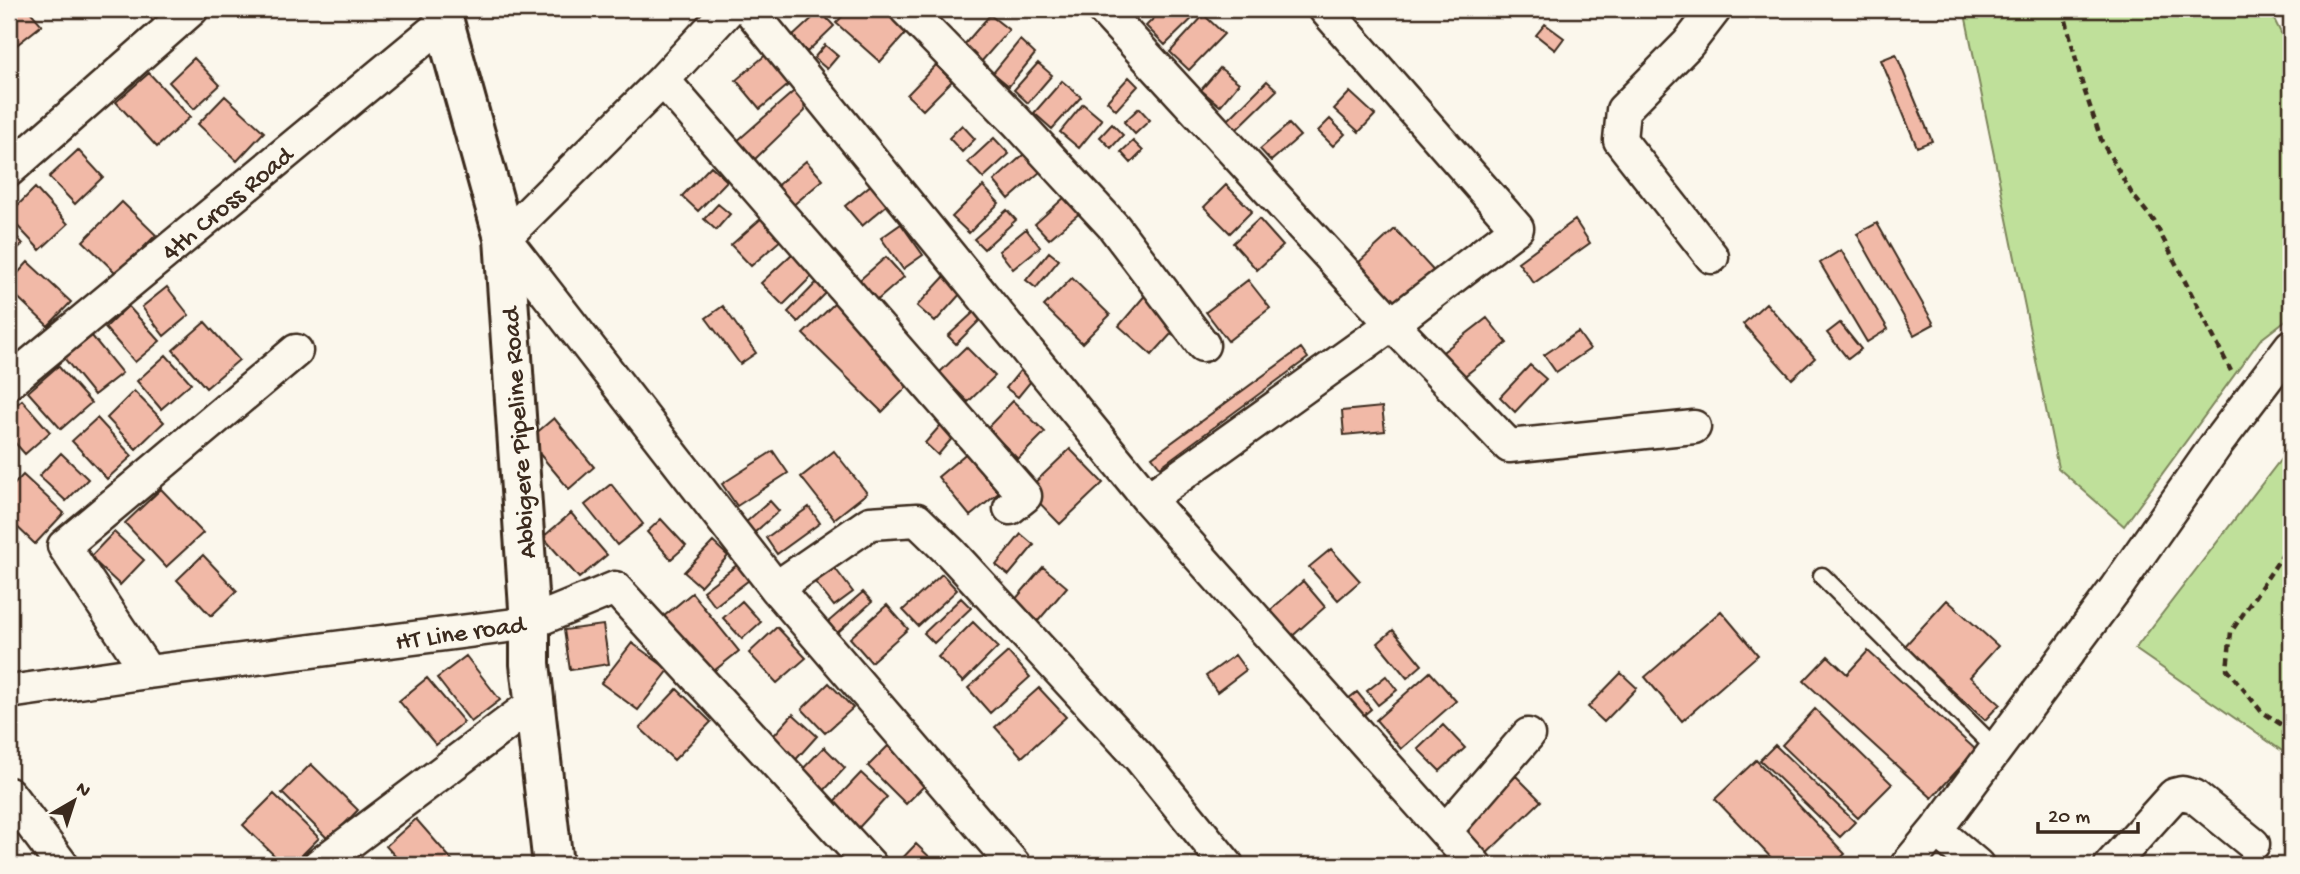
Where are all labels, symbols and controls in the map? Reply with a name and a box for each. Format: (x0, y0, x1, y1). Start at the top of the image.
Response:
street label: 4th Cross Road (157, 140, 302, 269)
street label: Abbigere Pipeline Road (497, 304, 546, 559)
street label: HT Line road (394, 611, 529, 660)
north arrow (38, 766, 108, 836)
text: N (70, 778, 95, 803)
scale bar (2038, 790, 2137, 834)
text: 20 m (2048, 806, 2090, 831)

